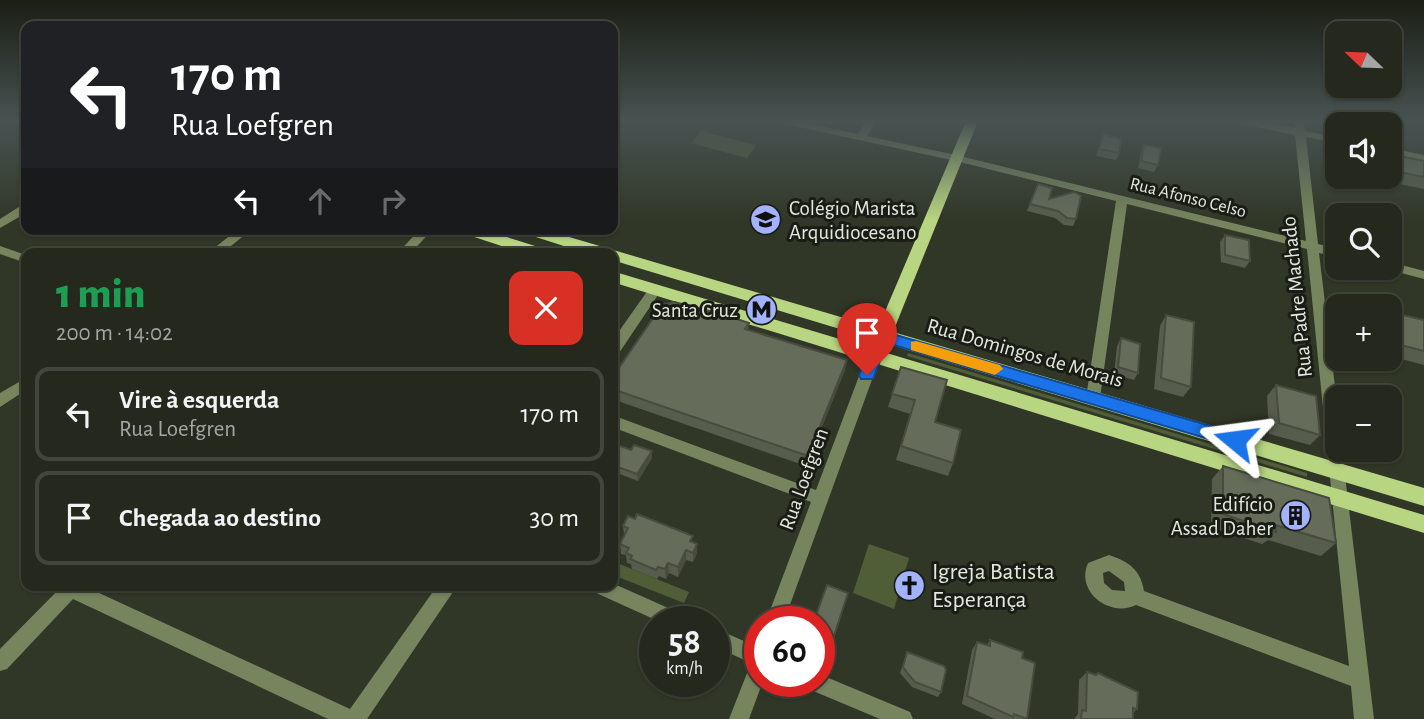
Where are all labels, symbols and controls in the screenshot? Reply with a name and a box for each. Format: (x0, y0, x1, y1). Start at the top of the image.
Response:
north arrow (1325, 21, 1402, 98)
map controls (1325, 21, 1402, 462)
icon: left (56, 49, 147, 140)
text: 170 m (171, 51, 282, 100)
text: Rua Loefgren (171, 109, 334, 141)
button: sound (1325, 112, 1402, 189)
street label: Rua Afonso Celso (1128, 175, 1248, 221)
icon: left (228, 182, 266, 220)
icon: ahead (301, 182, 339, 220)
icon: right (374, 182, 412, 220)
place label: Colégio Marista Arquidiocesano (789, 198, 917, 243)
school or university icon: Colégio Marista Arquidiocesano (749, 203, 783, 237)
button: search (1325, 203, 1402, 280)
street label: Rua Padre Machado (1278, 215, 1316, 379)
button: close (509, 271, 583, 345)
text: 1 min (56, 273, 145, 315)
metro station icon: Santa Cruz (744, 293, 778, 327)
button: + (1325, 294, 1402, 371)
place label: Santa Cruz (652, 300, 738, 321)
pin (837, 303, 897, 375)
icon: arrive (848, 314, 886, 352)
street label: Rua Domingos de Morais (925, 315, 1125, 391)
text: 200 m · 14:02 (56, 322, 173, 345)
button: − (1325, 385, 1402, 462)
text: Vire à esquerda (119, 387, 280, 413)
icon: left (60, 395, 98, 433)
text: 170 m (520, 401, 579, 427)
position arrow (1198, 403, 1272, 477)
text: Rua Loefgren (119, 418, 236, 441)
street label: Rua Loefgren (776, 425, 832, 533)
place label: Edifício Assad Daher (1171, 494, 1273, 539)
icon: arrive (60, 499, 98, 537)
building icon: Edifício Assad Daher (1279, 499, 1313, 533)
text: Chegada ao destino (119, 505, 321, 531)
text: 30 m (529, 505, 579, 531)
place label: Igreja Batista Esperança (932, 560, 1055, 612)
church icon: Igreja Batista Esperança (892, 569, 926, 603)
speed limit sign: 60 (744, 606, 835, 697)
text: 58 (668, 625, 701, 660)
text: km/h (666, 660, 703, 678)

